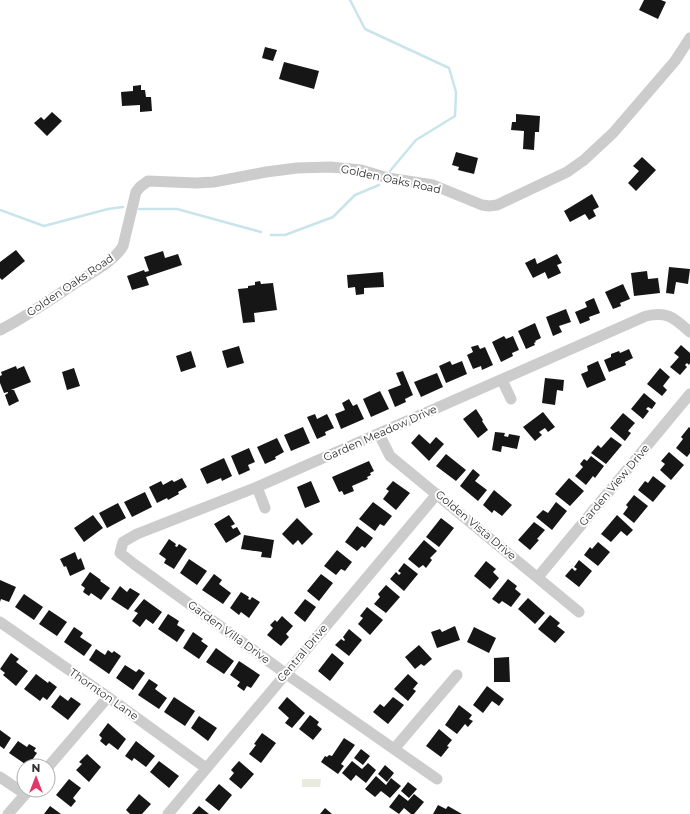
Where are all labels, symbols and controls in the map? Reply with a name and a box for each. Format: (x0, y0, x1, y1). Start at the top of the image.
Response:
street label: Golden Oaks Road (340, 162, 442, 196)
street label: Golden Oaks Road (24, 251, 116, 319)
street label: Garden Meadow Drive (321, 402, 439, 464)
street label: Garden View Drive (576, 441, 652, 529)
street label: Golden Vista Drive (433, 487, 519, 563)
street label: Garden Villa Drive (185, 597, 273, 667)
street label: Central Drive (274, 621, 330, 685)
street label: Thornton Lane (67, 665, 141, 723)
north arrow (16, 758, 56, 798)
text: N (32, 761, 40, 775)

